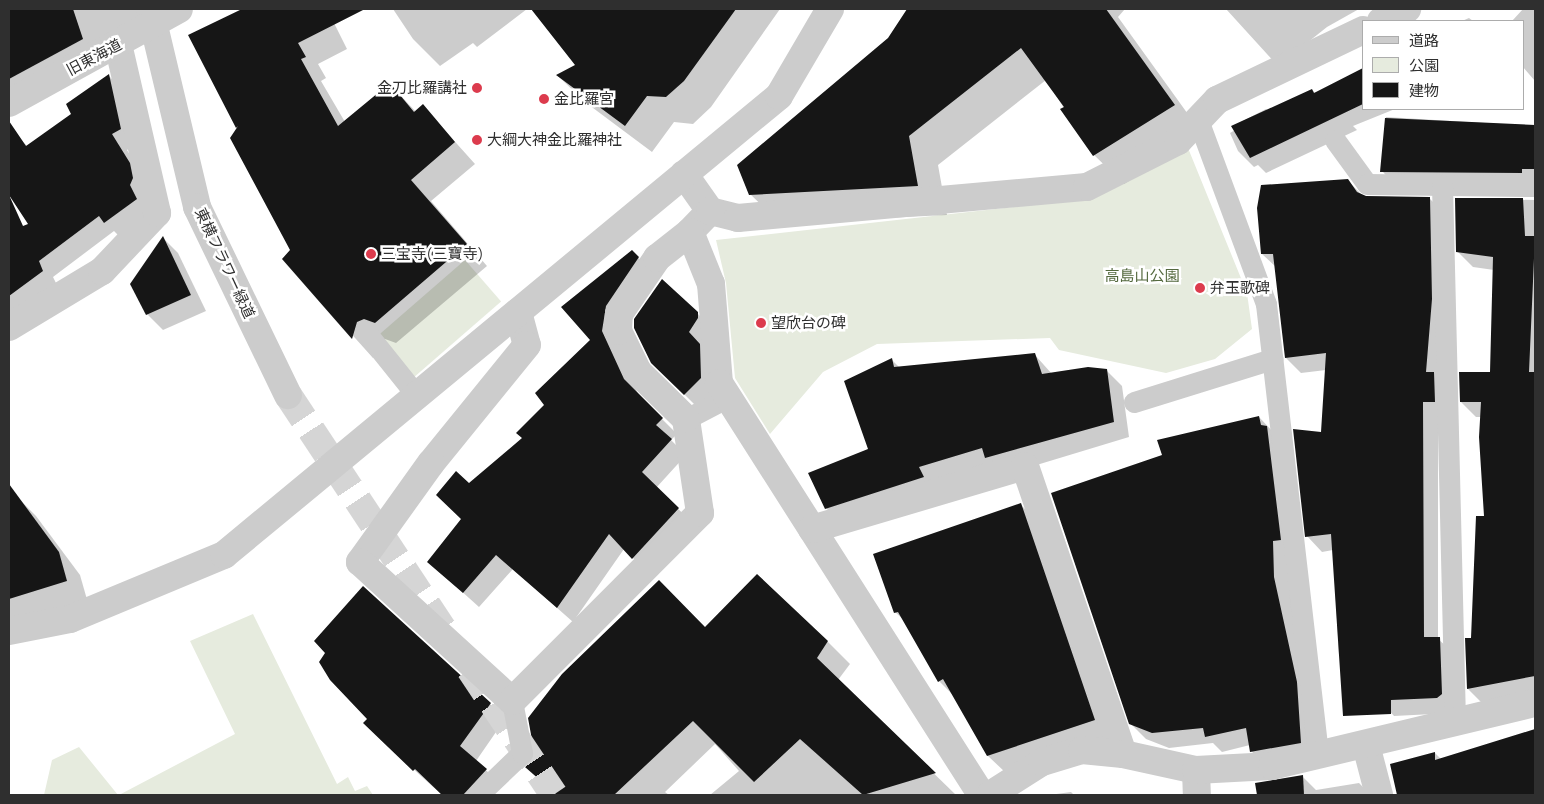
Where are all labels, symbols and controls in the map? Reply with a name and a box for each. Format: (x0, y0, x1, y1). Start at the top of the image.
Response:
legend (1362, 20, 1524, 110)
text: 道路 (1409, 30, 1439, 51)
street label: 旧東海道 (63, 35, 125, 79)
text: 公園 (1409, 55, 1439, 76)
place label: 金刀比羅講社 (377, 79, 467, 97)
text: 建物 (1409, 80, 1439, 101)
marker: 金刀比羅講社 (471, 82, 483, 94)
place label: 金比羅宮 (554, 90, 614, 108)
marker: 金比羅宮 (538, 93, 550, 105)
place label: 大綱大神金比羅神社 (487, 131, 622, 149)
marker: 大綱大神金比羅神社 (471, 134, 483, 146)
street label: 東横フラワー緑道 (191, 205, 259, 321)
place label: 三宝寺(三寶寺) (381, 245, 484, 263)
marker: 三宝寺(三寶寺) (365, 248, 377, 260)
park label: 高島山公園 (1105, 267, 1179, 285)
place label: 弁玉歌碑 (1210, 279, 1270, 297)
marker: 弁玉歌碑 (1194, 282, 1206, 294)
place label: 望欣台の碑 (771, 314, 846, 332)
marker: 望欣台の碑 (755, 317, 767, 329)

